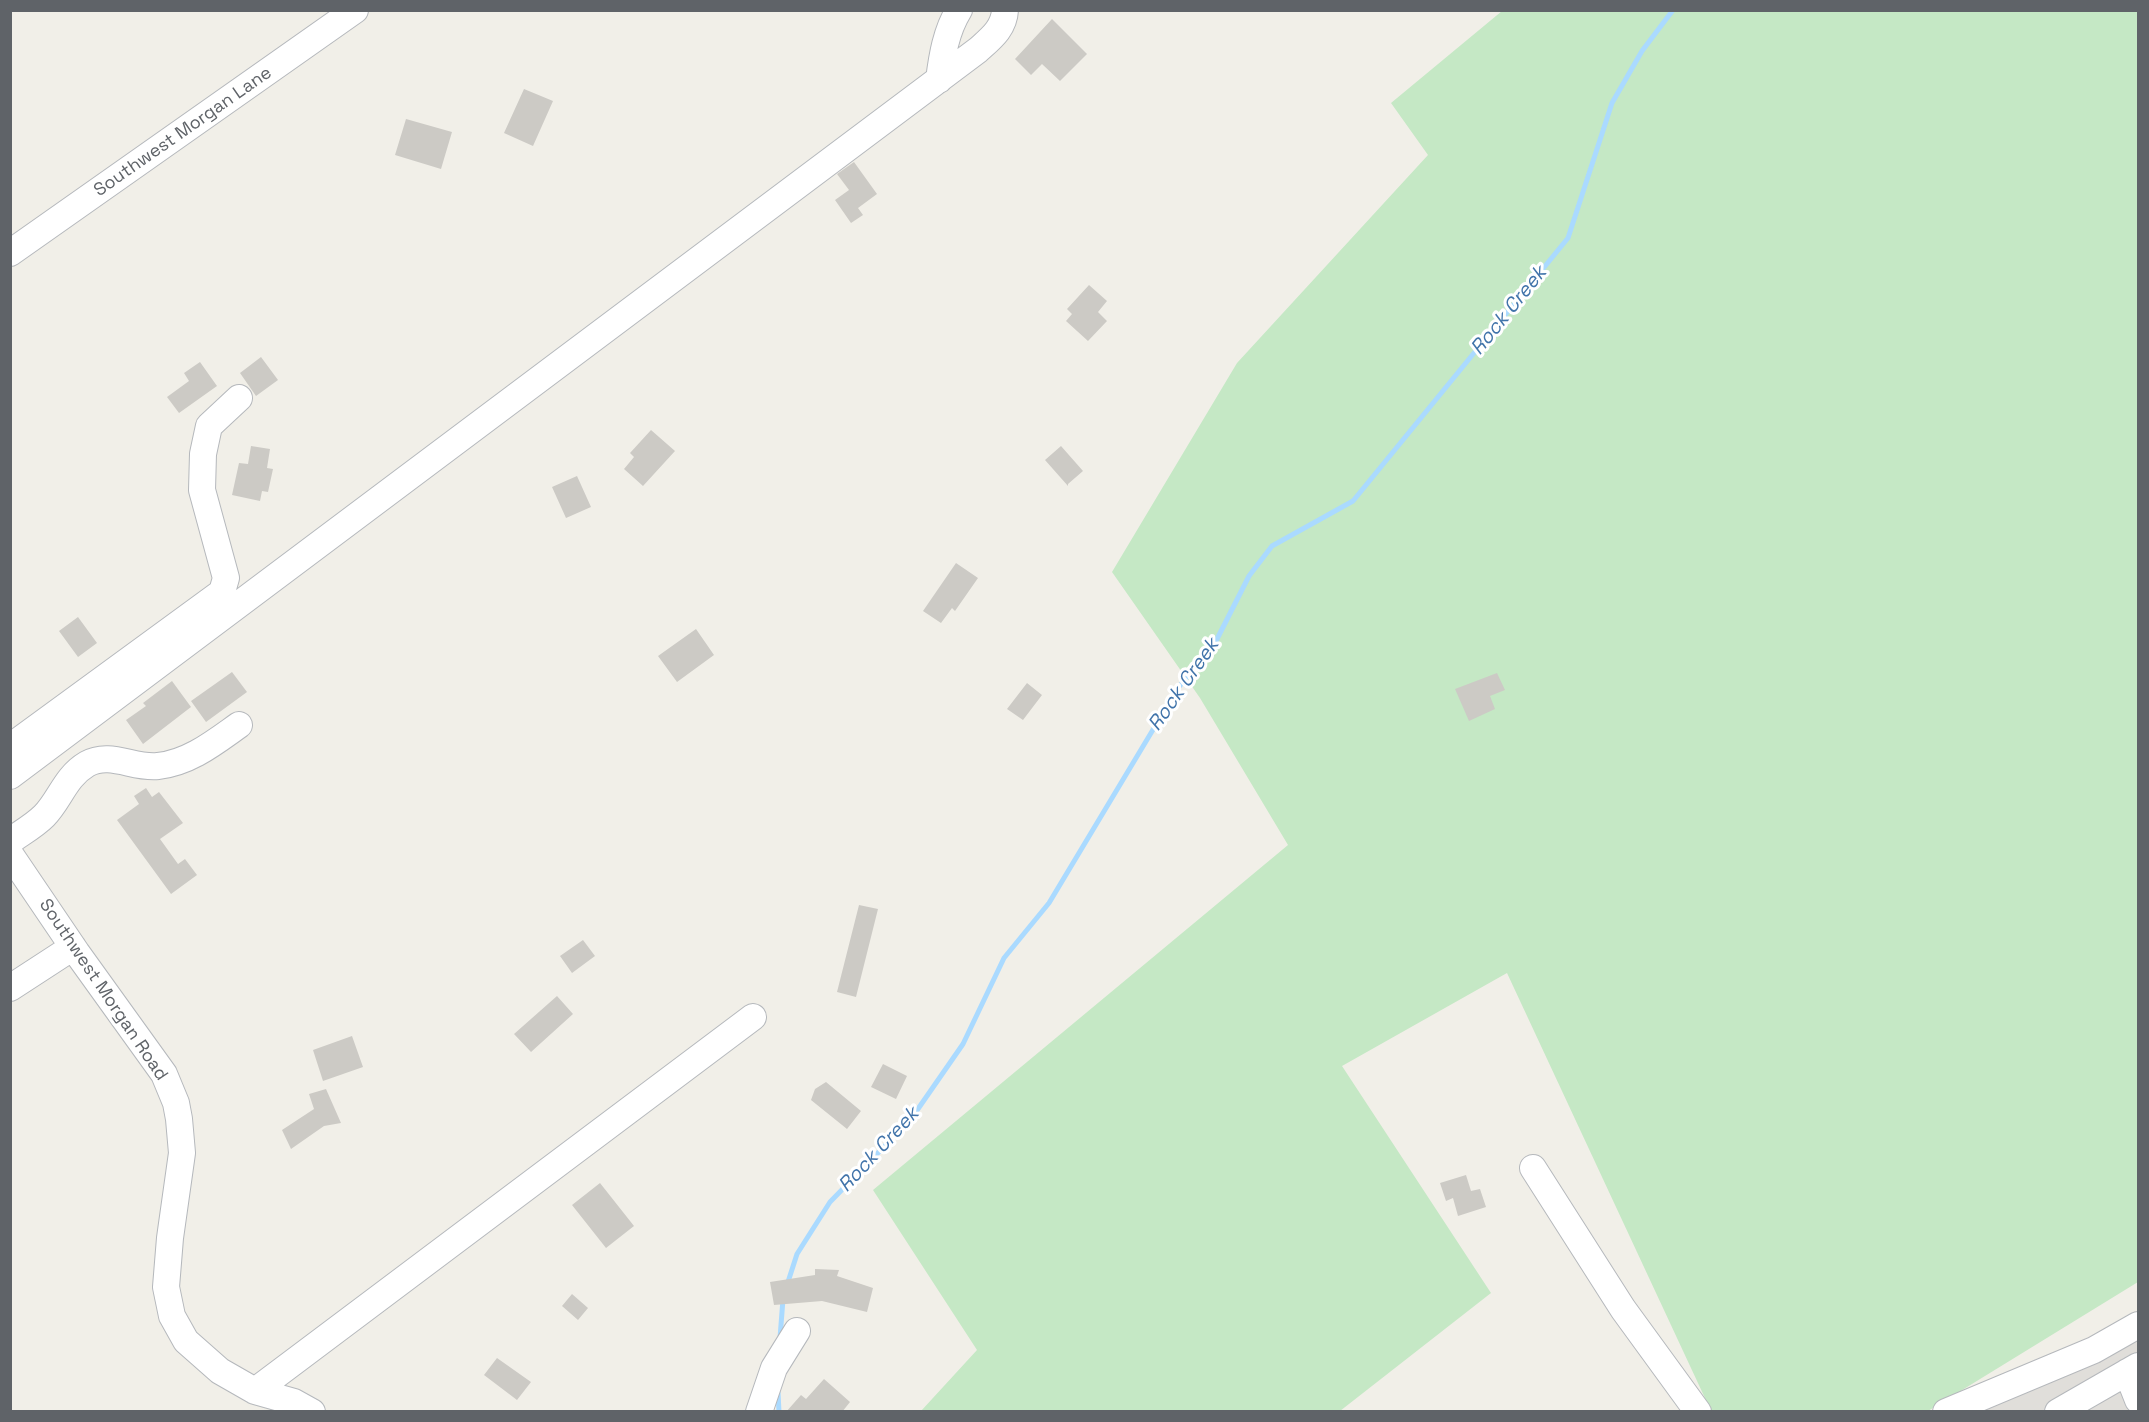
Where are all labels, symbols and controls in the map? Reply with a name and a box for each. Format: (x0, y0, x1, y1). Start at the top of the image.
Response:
street label: Southwest Morgan Lane (90, 62, 276, 202)
water label: Rock Creek (1466, 262, 1552, 360)
water label: Rock Creek (1143, 634, 1225, 736)
street label: Southwest Morgan Road (34, 895, 172, 1085)
water label: Rock Creek (834, 1103, 924, 1197)

